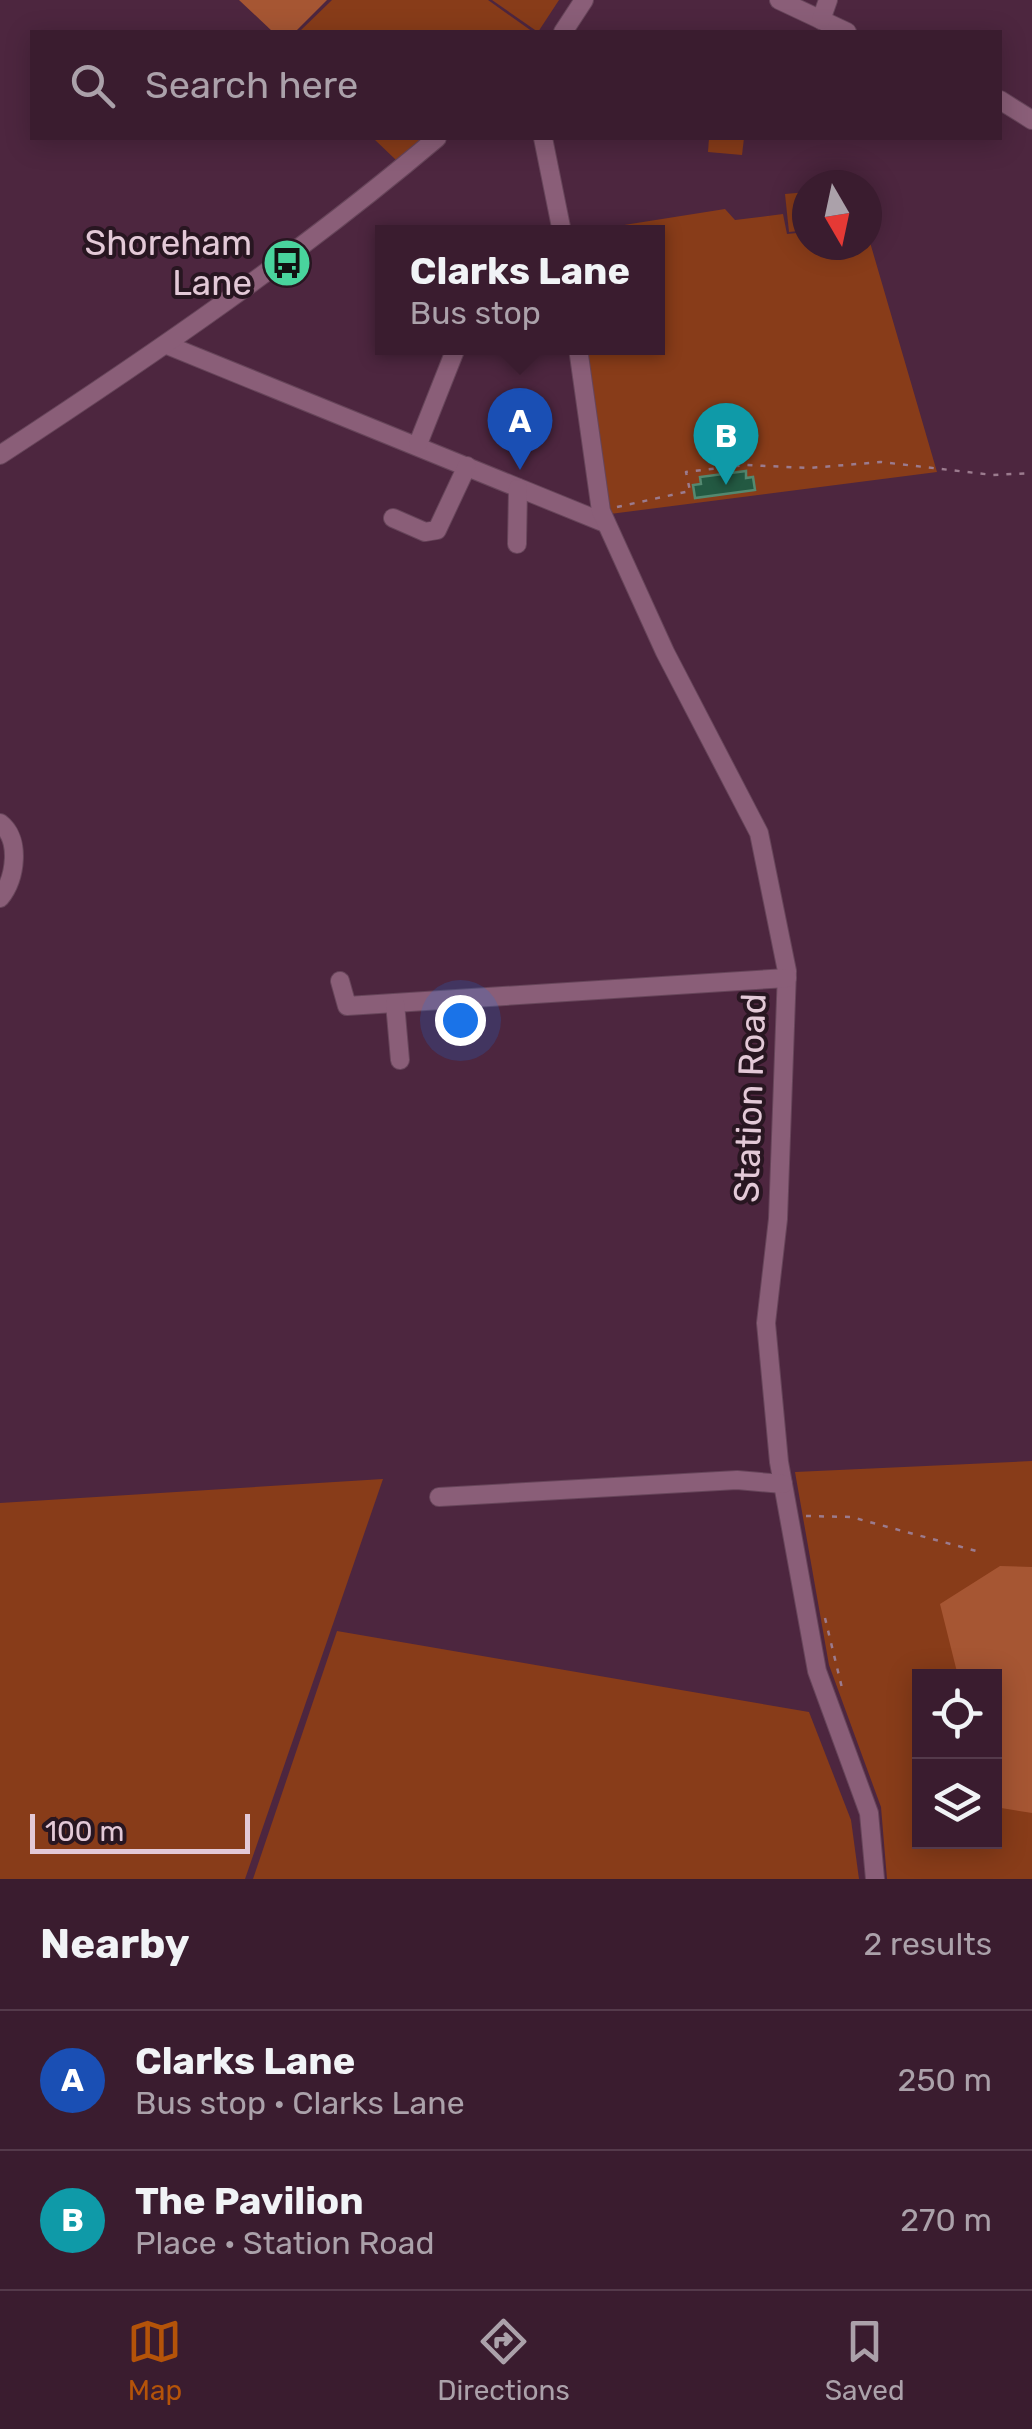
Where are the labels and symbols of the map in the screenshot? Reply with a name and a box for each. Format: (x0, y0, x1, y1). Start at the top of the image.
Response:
north arrow (792, 170, 882, 260)
place label: Shoreham Lane (85, 222, 252, 304)
bus stop icon: Shoreham Lane (261, 237, 313, 289)
pin: A (488, 388, 552, 470)
pin: B (694, 402, 758, 485)
street label: Station Road (725, 993, 775, 1203)
your location (435, 995, 486, 1046)
scale bar (30, 1809, 250, 1854)

